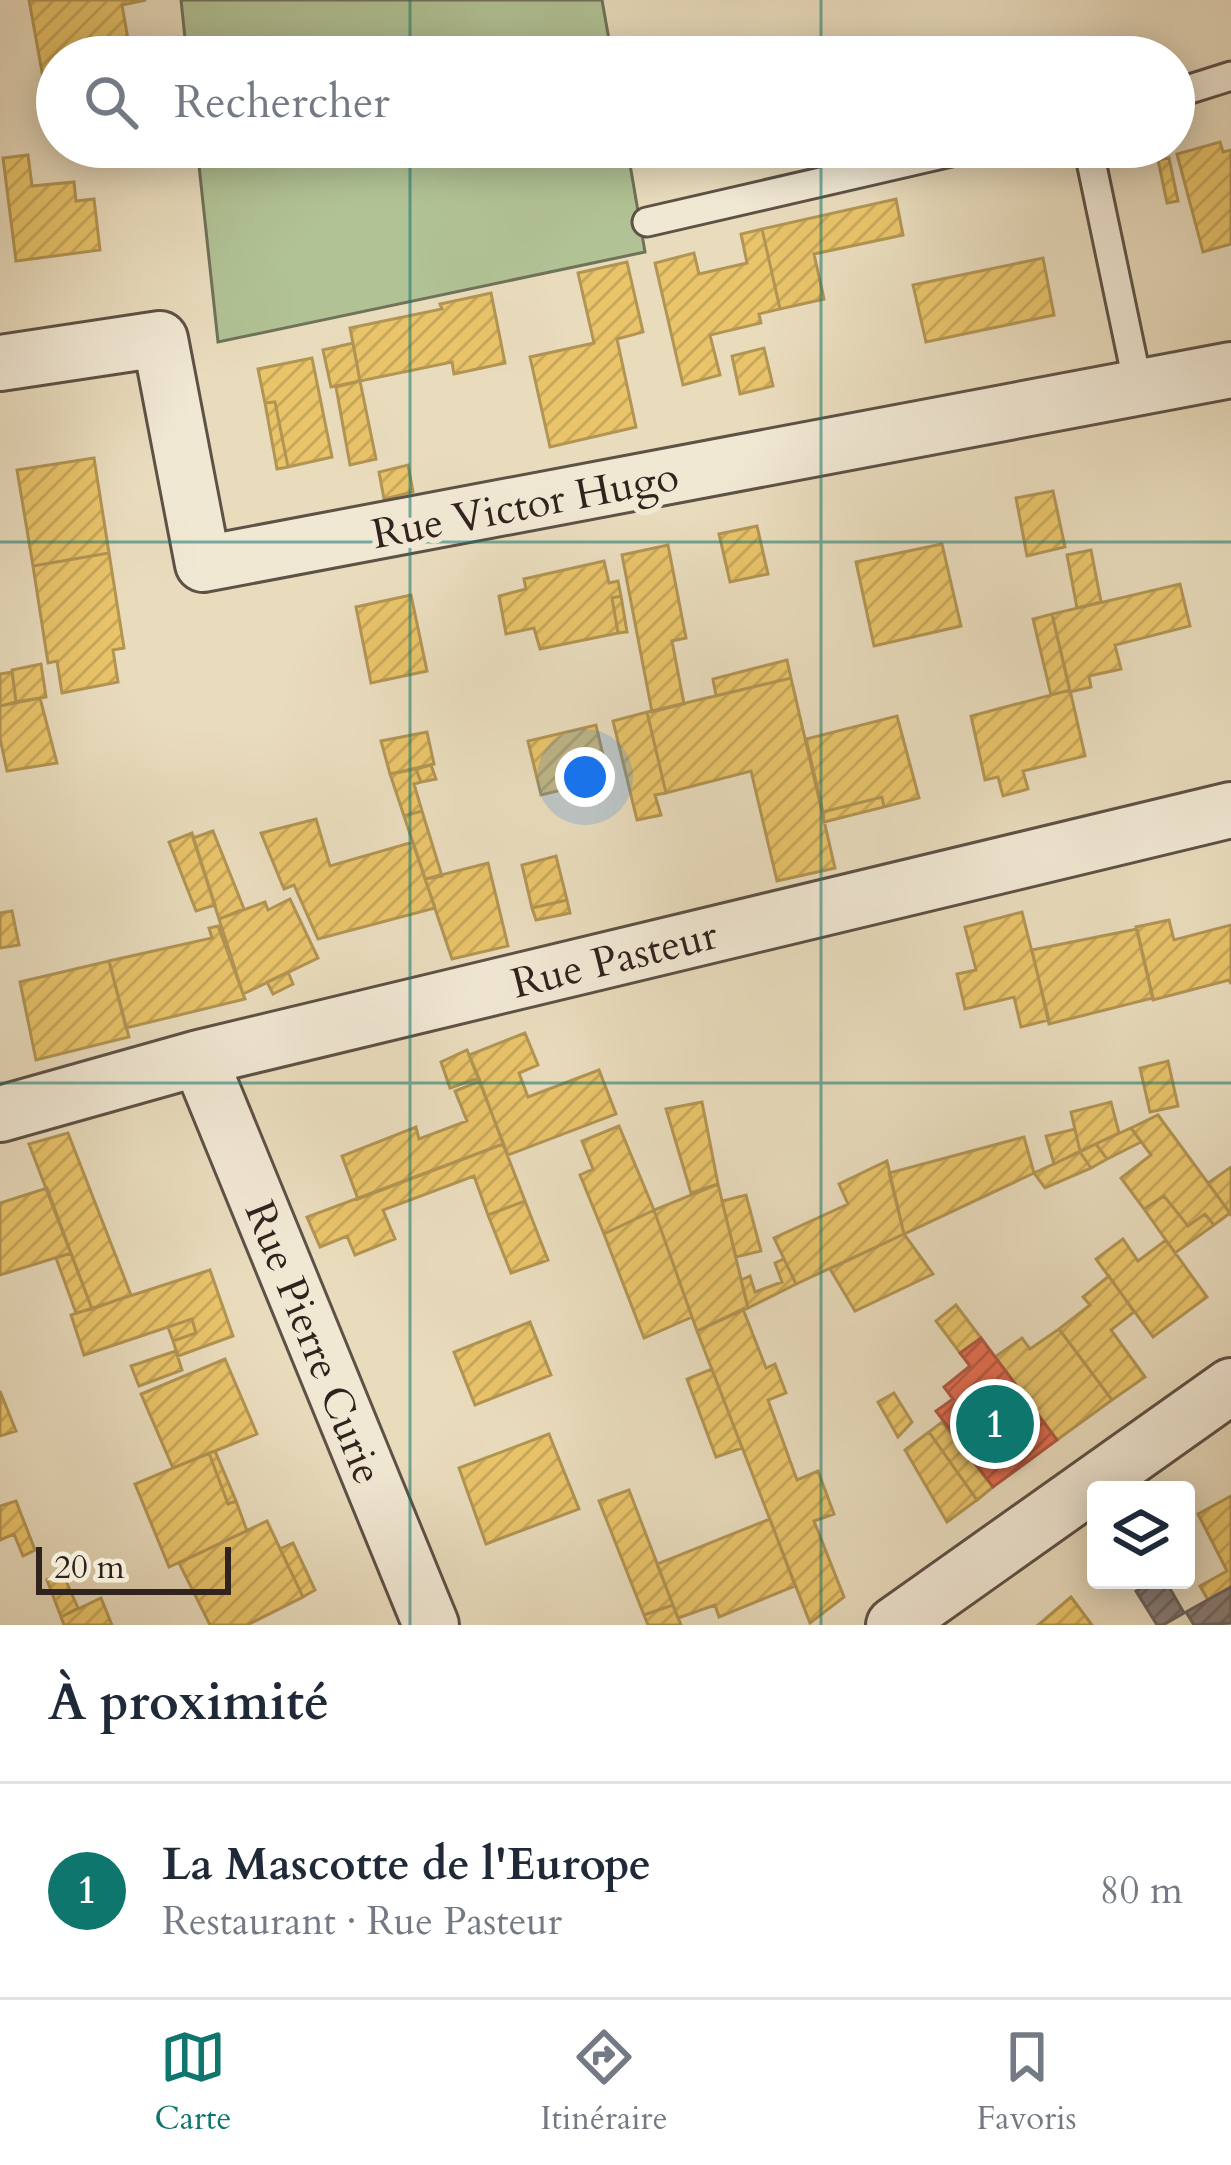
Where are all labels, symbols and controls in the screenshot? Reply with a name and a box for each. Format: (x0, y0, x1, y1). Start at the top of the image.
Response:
search box (36, 36, 1195, 168)
icon: search (78, 69, 144, 135)
text: Rechercher (174, 72, 390, 133)
street label: Rue Victor Hugo (367, 448, 684, 563)
your location (555, 747, 615, 807)
street label: Rue Pasteur (505, 906, 724, 1013)
street label: Rue Pierre Curie (231, 1193, 396, 1493)
pin: 1 (956, 1379, 1034, 1469)
map controls (1087, 1481, 1195, 1589)
button: layers (1087, 1481, 1195, 1589)
scale bar (36, 1541, 231, 1594)
text: 20 m (54, 1545, 125, 1590)
text: À proximité (48, 1668, 329, 1738)
text: La Mascotte de l'Europe (162, 1834, 651, 1895)
text: 1 (77, 1864, 97, 1917)
text: 80 m (1100, 1864, 1183, 1917)
text: Restaurant · Rue Pasteur (162, 1895, 562, 1948)
tab: Carte (154, 2024, 231, 2141)
tab: Itinéraire (540, 2024, 668, 2141)
tab: Favoris (977, 2024, 1077, 2141)

